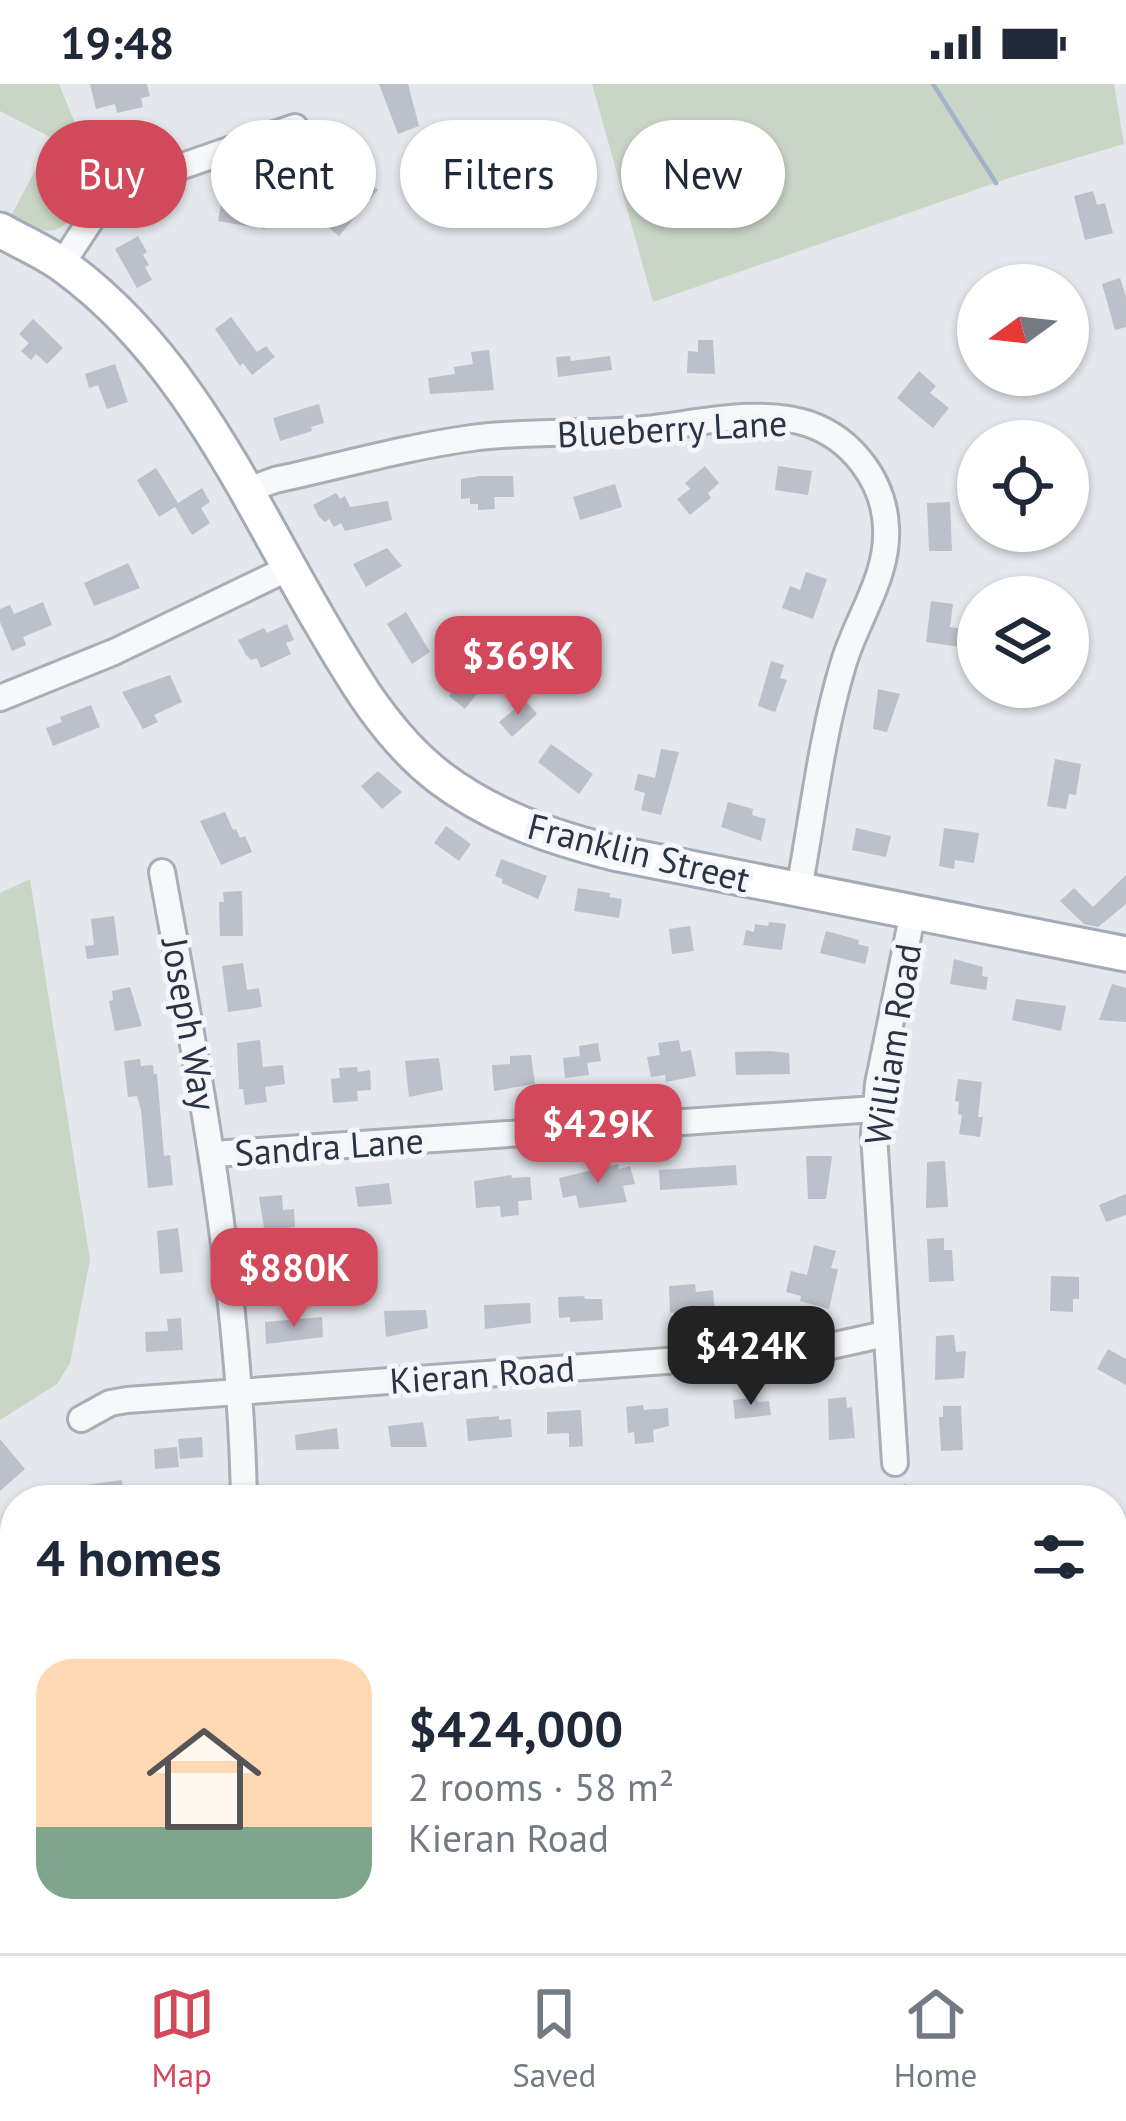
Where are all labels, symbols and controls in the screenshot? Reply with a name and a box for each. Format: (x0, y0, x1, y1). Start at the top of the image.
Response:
text: 19:48 (60, 13, 174, 71)
chip: Buy (36, 120, 187, 228)
chip: Rent (211, 120, 376, 228)
chip: Filters (400, 120, 597, 228)
chip: New (621, 120, 785, 228)
north arrow (957, 264, 1089, 396)
map controls (957, 264, 1089, 708)
street label: Blueberry Lane (556, 399, 788, 457)
button: locate (957, 420, 1089, 552)
button: layers (957, 576, 1089, 708)
pin: $369K (434, 616, 602, 718)
text: $369K (462, 629, 574, 680)
street label: Franklin Street (523, 802, 755, 902)
street label: Joseph Way (151, 932, 228, 1114)
street label: William Road (853, 940, 931, 1148)
pin: $429K (514, 1084, 682, 1186)
text: $429K (542, 1097, 654, 1148)
street label: Sandra Lane (233, 1116, 425, 1176)
pin: $880K (210, 1228, 378, 1330)
text: $880K (238, 1241, 350, 1292)
pin: $424K (667, 1306, 835, 1408)
text: $424K (695, 1319, 807, 1370)
street label: Kieran Road (388, 1344, 576, 1404)
text: 4 homes (36, 1524, 222, 1590)
icon: filters (1026, 1524, 1092, 1590)
text: $424,000 (408, 1695, 623, 1761)
icon: home (132, 1707, 276, 1851)
text: 2 rooms · 58 m² (408, 1761, 674, 1812)
text: Kieran Road (408, 1812, 609, 1863)
tab: Map (149, 1981, 215, 2096)
tab: Saved (512, 1981, 596, 2096)
tab: Home (894, 1981, 977, 2096)

